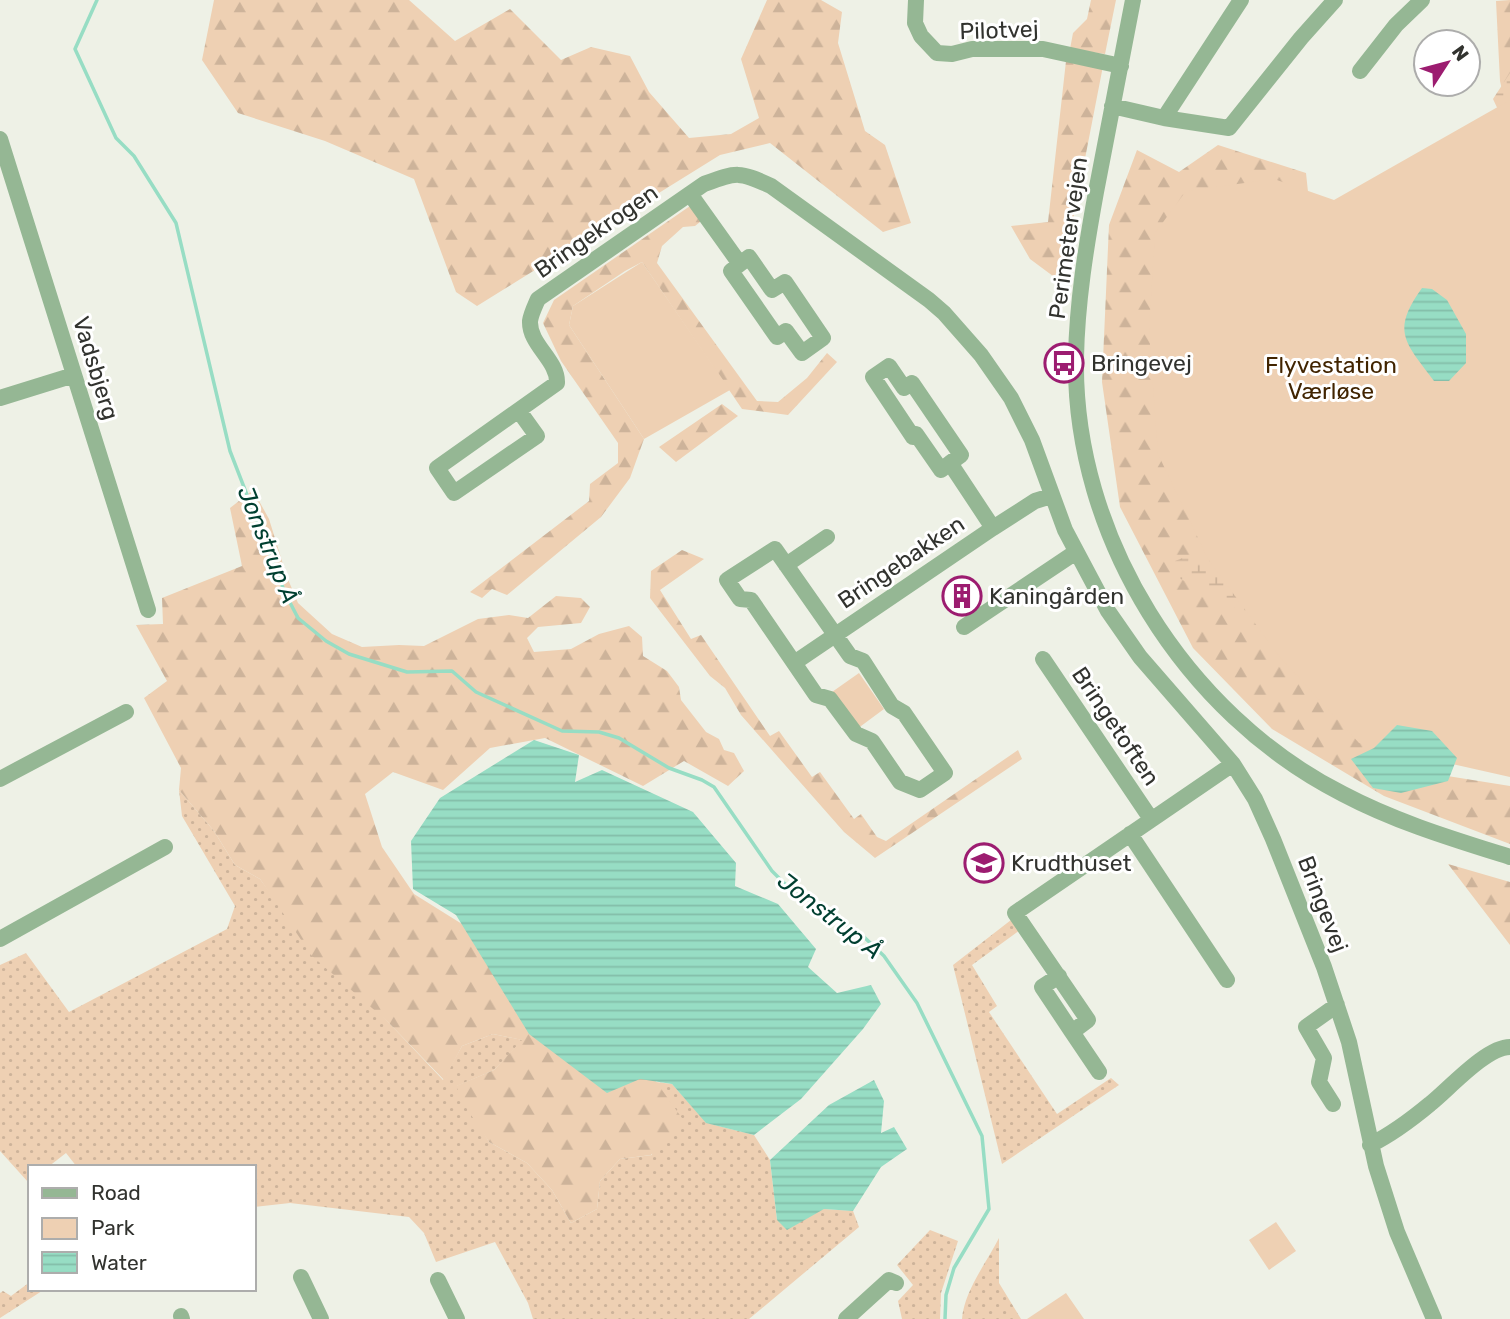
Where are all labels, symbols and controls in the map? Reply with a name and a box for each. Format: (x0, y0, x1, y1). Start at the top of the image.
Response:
street label: Pilotvej (959, 15, 1039, 45)
north arrow (1412, 28, 1482, 98)
text: N (1447, 41, 1474, 66)
street label: Perimetervejen (1043, 155, 1093, 321)
street label: Bringekrogen (529, 178, 663, 284)
street label: Vadsbjerg (67, 313, 125, 423)
bus stop icon: Bringevej (1043, 342, 1085, 384)
place label: Bringevej (1091, 349, 1192, 377)
park label: Flyvestation Værløse (1265, 351, 1397, 405)
water label: Jonstrup Å (232, 482, 304, 608)
street label: Bringebakken (832, 509, 970, 615)
building icon: Kaningården (941, 575, 983, 617)
place label: Kaningården (989, 582, 1124, 610)
street label: Bringetoften (1066, 661, 1166, 791)
school or university icon: Krudthuset (963, 842, 1005, 884)
place label: Krudthuset (1011, 849, 1131, 877)
street label: Bringevej (1292, 852, 1354, 956)
water label: Jonstrup Å (772, 867, 888, 965)
legend (28, 1165, 256, 1291)
text: Road (91, 1180, 141, 1205)
text: Park (91, 1215, 135, 1240)
text: Water (91, 1250, 147, 1275)

